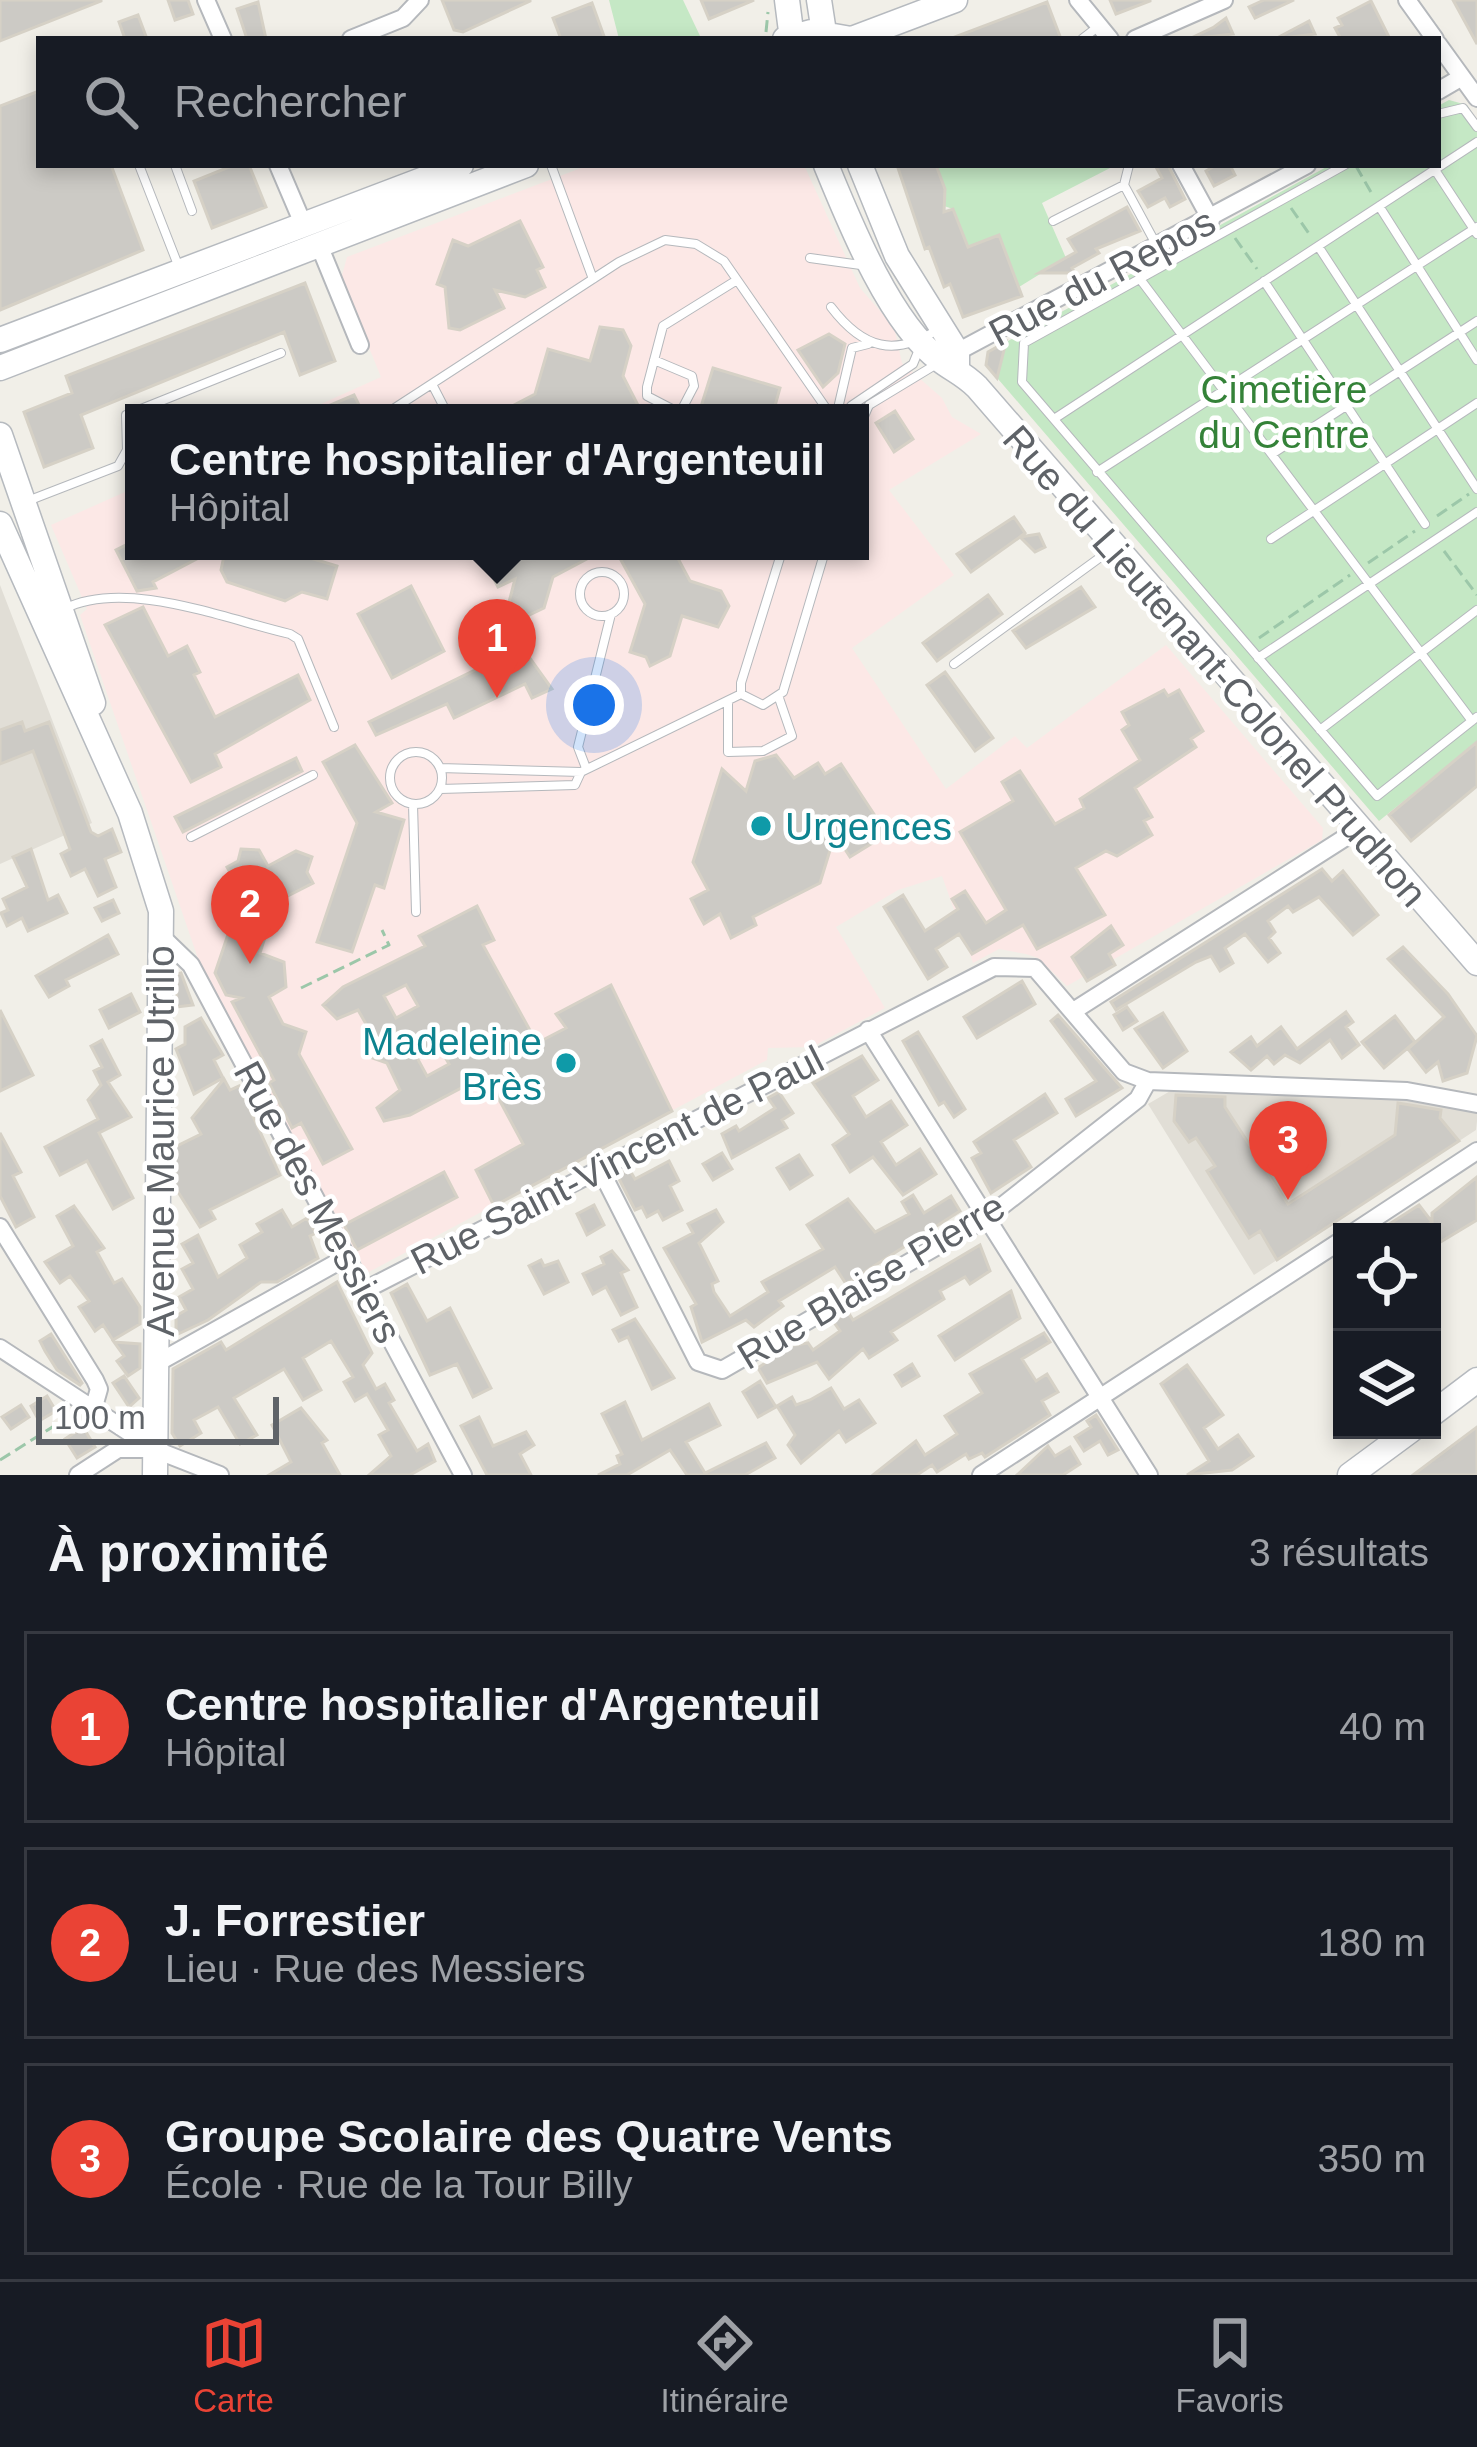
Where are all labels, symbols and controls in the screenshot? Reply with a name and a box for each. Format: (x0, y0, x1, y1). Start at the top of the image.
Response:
search box (36, 36, 1441, 168)
icon: search (78, 69, 144, 135)
text: Rechercher (174, 76, 407, 127)
street label: Rue du Repos (982, 199, 1222, 355)
park label: Cimetière du Centre (1198, 368, 1370, 456)
popup (125, 404, 869, 560)
street label: Rue du Lieutenant-Colonel Prudhon (995, 417, 1435, 915)
text: Centre hospitalier d'Argenteuil (169, 434, 825, 485)
text: Hôpital (169, 486, 291, 529)
pin: 1 (458, 599, 536, 698)
your location (564, 675, 624, 735)
place label: Urgences (785, 805, 952, 848)
marker: Urgences (748, 813, 774, 839)
pin: 2 (211, 865, 289, 964)
street label: Avenue Maurice Utrillo (139, 945, 182, 1337)
place label: Madeleine Brès (362, 1020, 542, 1108)
street label: Rue Saint-Vincent de Paul (404, 1037, 830, 1283)
marker: Madeleine Brès (553, 1050, 579, 1076)
street label: Rue des Messiers (226, 1054, 410, 1350)
pin: 3 (1249, 1101, 1327, 1200)
street label: Rue Blaise Pierre (730, 1184, 1012, 1378)
map controls (1333, 1223, 1441, 1439)
button: locate (1333, 1223, 1441, 1331)
button: layers (1333, 1331, 1441, 1439)
scale bar (36, 1391, 279, 1444)
text: 100 m (54, 1399, 146, 1436)
text: À proximité (48, 1525, 329, 1582)
text: 3 résultats (1249, 1531, 1429, 1574)
text: Centre hospitalier d'Argenteuil (165, 1679, 821, 1730)
text: 1 (79, 1705, 101, 1748)
text: 40 m (1339, 1705, 1426, 1748)
text: Hôpital (165, 1731, 286, 1774)
text: J. Forrestier (165, 1895, 425, 1946)
text: 2 (79, 1921, 101, 1964)
text: 180 m (1318, 1921, 1426, 1964)
text: Lieu · Rue des Messiers (165, 1947, 586, 1990)
text: Groupe Scolaire des Quatre Vents (165, 2111, 893, 2162)
text: 3 (79, 2137, 101, 2180)
text: 350 m (1318, 2137, 1426, 2180)
text: École · Rue de la Tour Billy (165, 2163, 633, 2206)
tab: Carte (193, 2310, 274, 2420)
tab: Itinéraire (661, 2310, 789, 2420)
tab: Favoris (1176, 2310, 1284, 2420)

